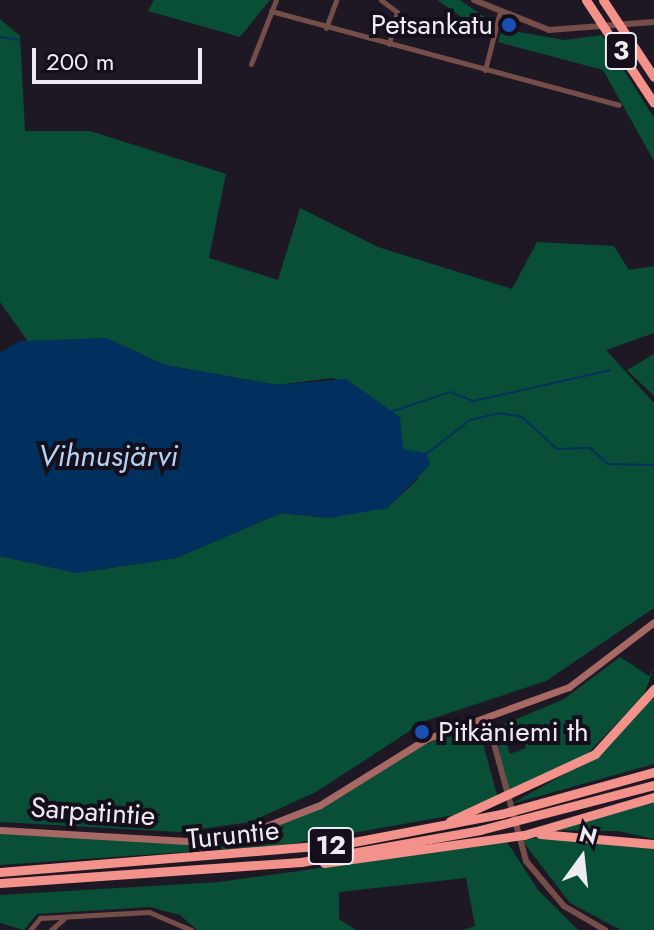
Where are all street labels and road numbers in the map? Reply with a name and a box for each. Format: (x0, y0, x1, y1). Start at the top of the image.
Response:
road number: 3 (603, 29, 639, 73)
street label: Sarpatintie (29, 791, 157, 833)
street label: Turuntie (185, 813, 281, 857)
road number: 12 (307, 824, 355, 868)

